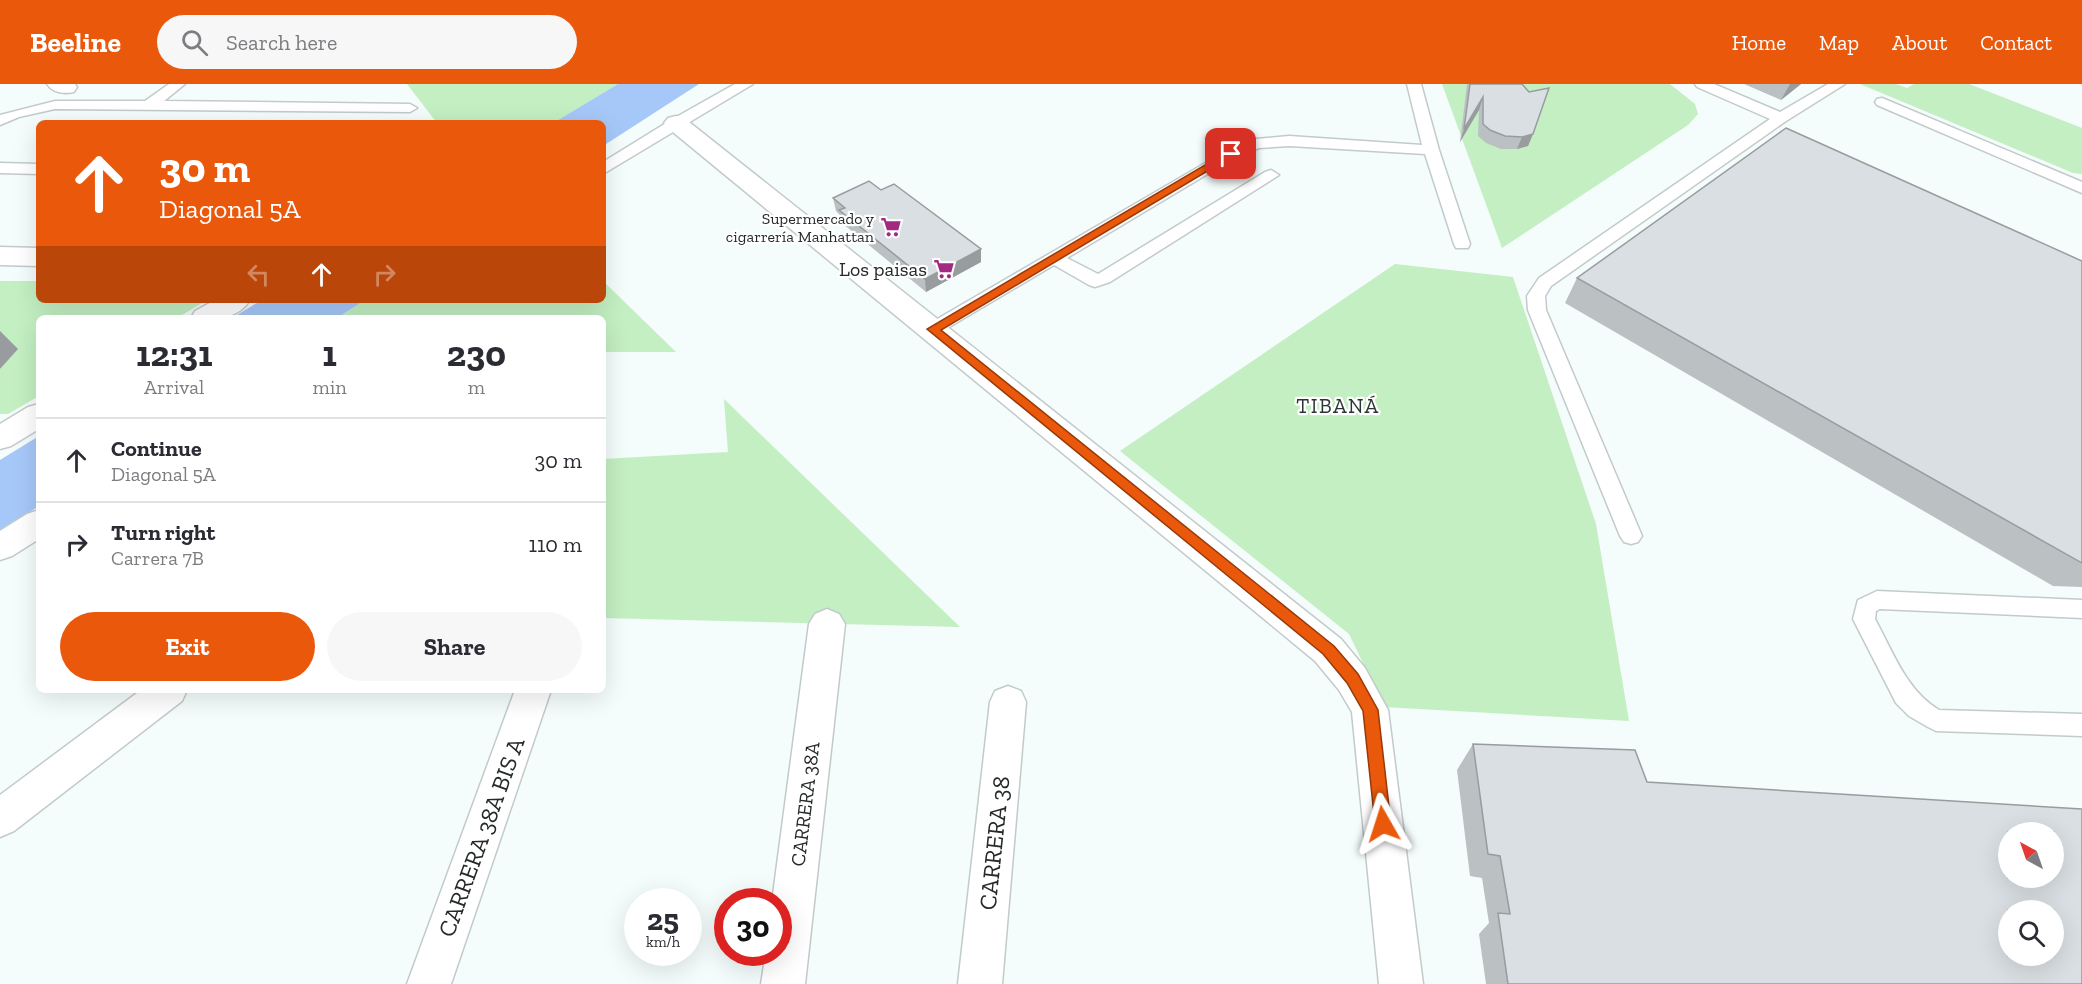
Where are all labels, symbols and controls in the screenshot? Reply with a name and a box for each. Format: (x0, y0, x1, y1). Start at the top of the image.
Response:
search box (157, 15, 577, 69)
text: Beeline (30, 26, 121, 59)
icon: search (178, 26, 211, 59)
text: Search here (226, 29, 337, 56)
text: Home (1732, 30, 1786, 55)
text: Map (1819, 30, 1859, 55)
text: About (1892, 30, 1947, 55)
text: Contact (1980, 30, 2052, 55)
pin (1205, 128, 1256, 179)
icon: arrive (1214, 137, 1247, 170)
text: 30 m (159, 142, 250, 193)
icon: ahead (60, 144, 138, 222)
text: Diagonal 5A (159, 193, 300, 225)
place label: Supermercado y cigarrería Manhattan (726, 209, 875, 246)
supermarket icon: Supermercado y cigarrería Manhattan (879, 215, 903, 239)
place label: Los paisas (839, 257, 927, 281)
supermarket icon: Los paisas (932, 257, 956, 281)
icon: left (242, 258, 275, 291)
icon: ahead (305, 258, 338, 291)
icon: right (368, 258, 401, 291)
text: 12:31 (136, 332, 213, 375)
text: 1 (322, 332, 337, 375)
text: 230 (447, 332, 506, 375)
text: Arrival (144, 375, 204, 399)
text: min (312, 375, 347, 399)
text: m (468, 375, 485, 399)
district label: TIBANÁ (1296, 393, 1380, 418)
text: Continue (111, 435, 202, 462)
icon: ahead (60, 444, 93, 477)
text: 30 m (535, 447, 582, 474)
text: Diagonal 5A (111, 462, 216, 486)
text: Turn right (111, 519, 215, 546)
icon: right (60, 528, 93, 561)
text: 110 m (528, 531, 582, 558)
text: Carrera 7B (111, 546, 204, 570)
button: Exit (60, 612, 315, 681)
button: Share (327, 612, 582, 681)
street label: CARRERA 38A BIS A (431, 733, 531, 941)
street label: CARRERA 38A (785, 739, 825, 867)
street label: CARRERA 38 (973, 775, 1015, 911)
position arrow (1351, 792, 1415, 856)
north arrow (1998, 822, 2064, 888)
map controls (1998, 822, 2064, 966)
speed limit sign: 30 (714, 888, 792, 966)
button: search (1998, 900, 2064, 966)
text: 25 (647, 902, 679, 938)
text: km/h (646, 933, 680, 951)

